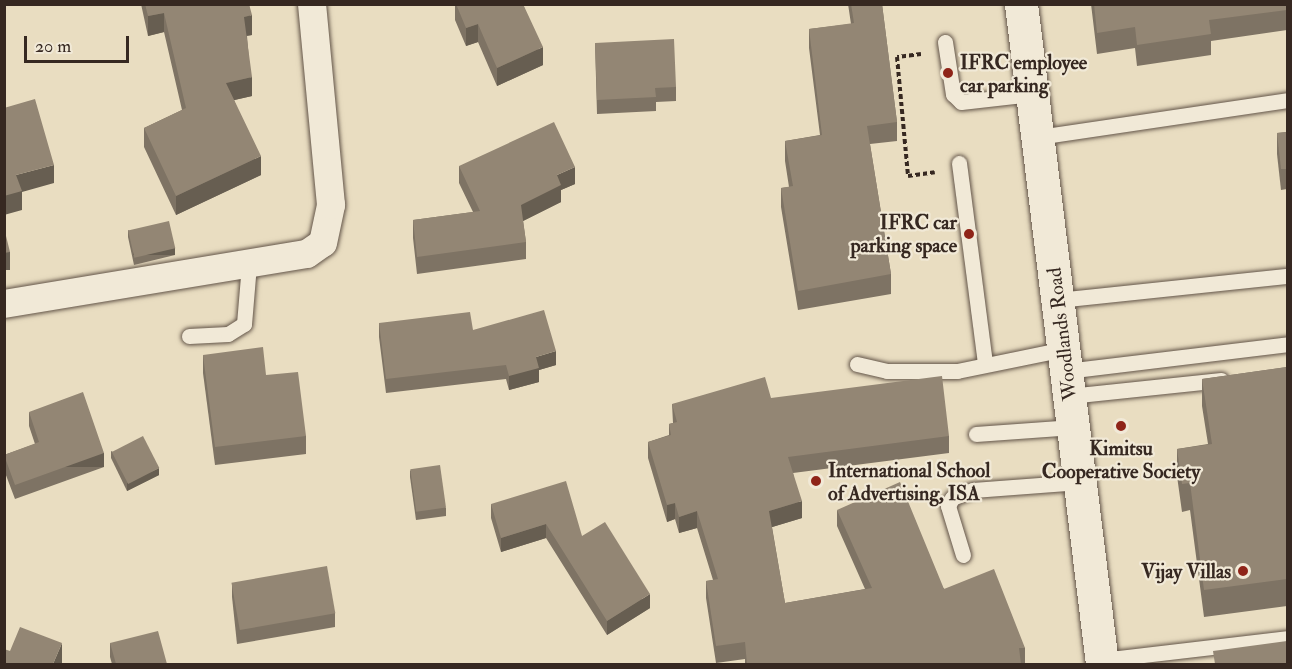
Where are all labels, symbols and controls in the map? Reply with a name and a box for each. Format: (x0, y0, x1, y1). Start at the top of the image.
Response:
scale bar (27, 24, 132, 62)
text: 20 m (35, 35, 71, 58)
place label: IFRC employee car parking (960, 50, 1087, 97)
marker: IFRC employee car parking (941, 66, 955, 80)
place label: IFRC car parking space (850, 210, 957, 257)
marker: IFRC car parking space (962, 227, 976, 241)
street label: Woodlands Road (1042, 266, 1082, 402)
marker: Kimitsu Cooperative Society (1114, 419, 1128, 433)
place label: Kimitsu Cooperative Society (1042, 436, 1200, 483)
place label: International School of Advertising, ISA (828, 458, 990, 505)
marker: International School of Advertising, ISA (809, 474, 823, 488)
place label: Vijay Villas (1141, 559, 1231, 583)
marker: Vijay Villas (1236, 564, 1250, 578)

